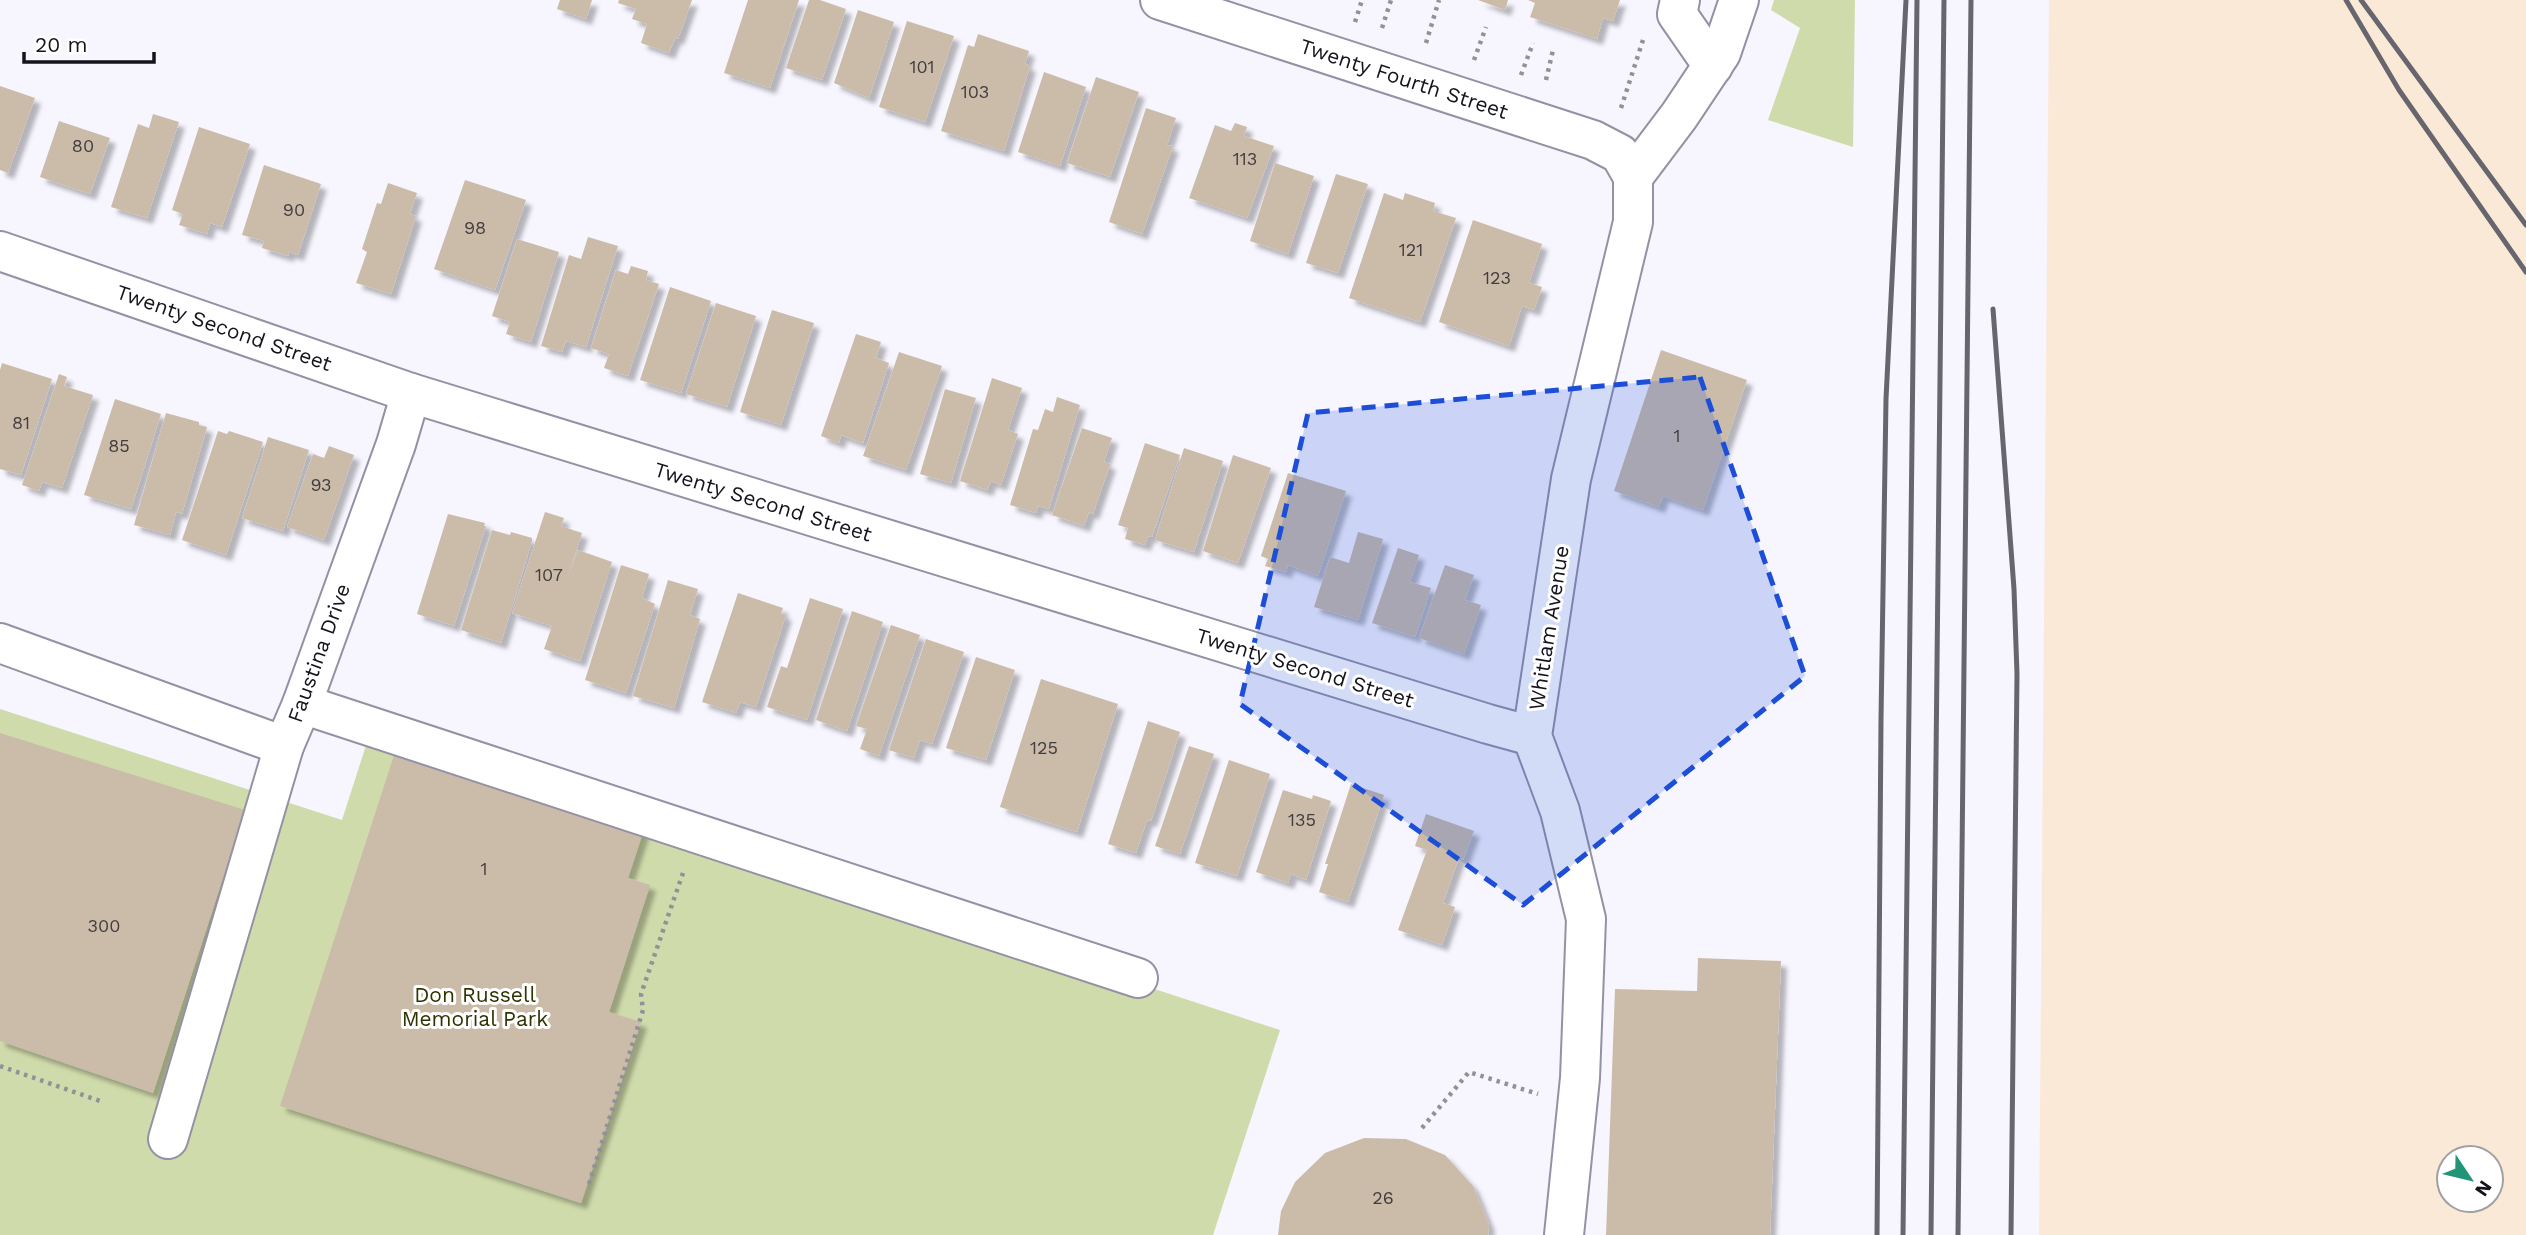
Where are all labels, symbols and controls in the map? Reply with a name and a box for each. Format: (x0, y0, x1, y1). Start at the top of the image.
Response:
scale bar (24, 21, 154, 65)
text: 20 m (35, 32, 87, 57)
street label: Twenty Fourth Street (1297, 33, 1511, 124)
house number: 101 (909, 56, 935, 77)
house number: 103 (961, 81, 989, 102)
house number: 80 (72, 135, 94, 156)
house number: 113 (1233, 148, 1257, 169)
house number: 90 (283, 199, 305, 220)
house number: 98 (464, 217, 486, 238)
house number: 121 (1399, 239, 1423, 260)
house number: 123 (1483, 267, 1511, 288)
street label: Twenty Second Street (113, 279, 335, 376)
house number: 81 (12, 412, 30, 433)
house number: 1 (1673, 425, 1681, 446)
house number: 85 (108, 435, 130, 456)
street label: Twenty Second Street (651, 456, 875, 547)
house number: 93 (310, 474, 332, 495)
street label: Whitlam Avenue (1523, 544, 1574, 712)
house number: 107 (535, 564, 563, 585)
street label: Faustina Drive (282, 580, 355, 726)
street label: Twenty Second Street (1193, 622, 1417, 713)
house number: 125 (1030, 737, 1058, 758)
house number: 135 (1288, 809, 1316, 830)
house number: 1 (480, 858, 488, 879)
house number: 300 (88, 915, 120, 936)
park label: Don Russell Memorial Park (402, 982, 548, 1031)
north arrow (2435, 1144, 2505, 1214)
text: N (2470, 1176, 2497, 1201)
house number: 26 (1372, 1187, 1394, 1208)

